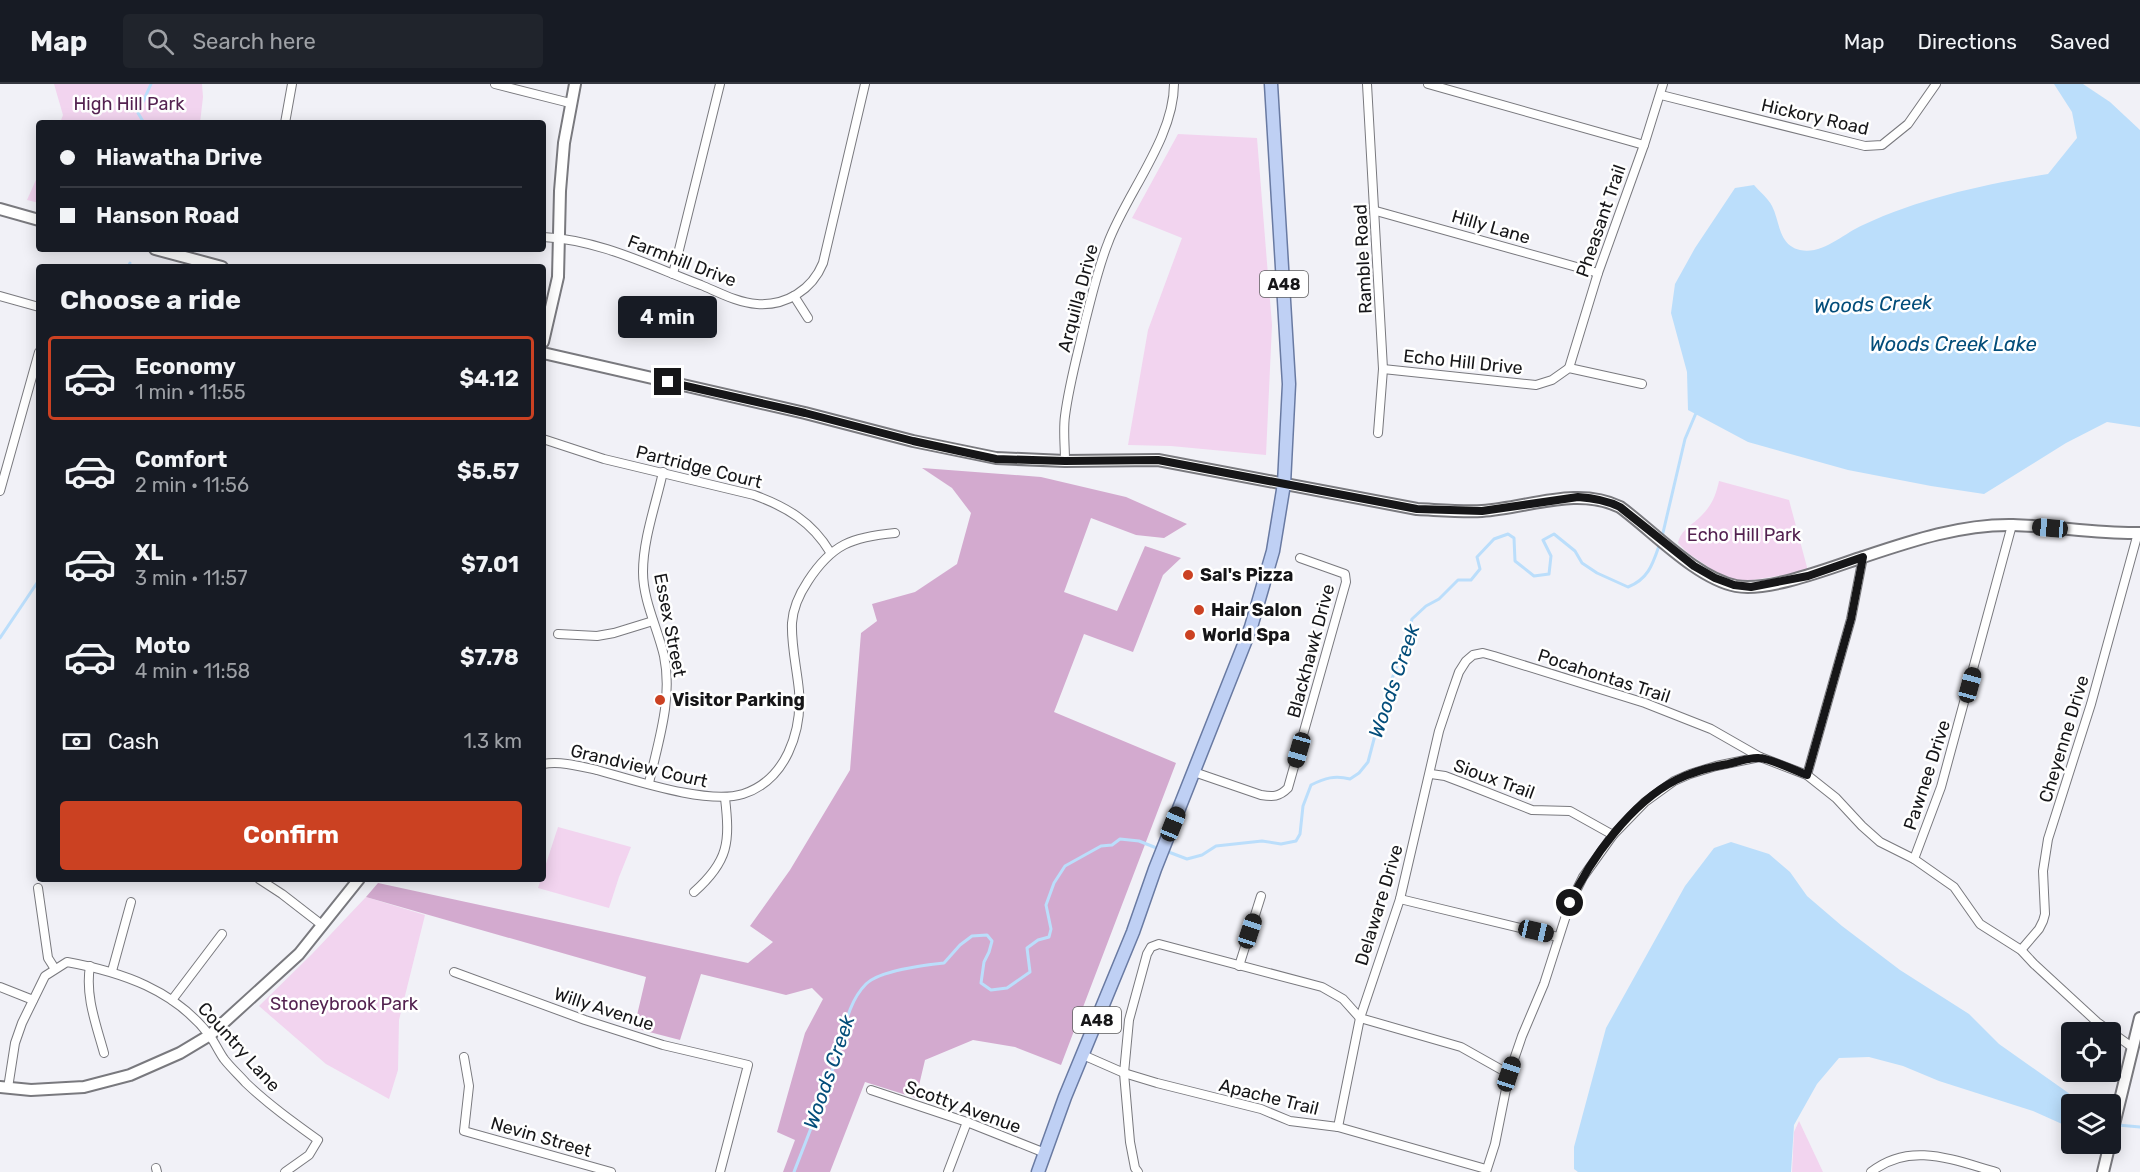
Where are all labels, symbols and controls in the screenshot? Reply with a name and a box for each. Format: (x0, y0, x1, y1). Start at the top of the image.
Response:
search box (123, 14, 543, 68)
text: Map (30, 25, 87, 58)
icon: search (144, 25, 177, 58)
text: Search here (192, 28, 316, 55)
text: Map (1844, 29, 1885, 54)
text: Directions (1918, 29, 2017, 54)
text: Saved (2050, 29, 2110, 54)
park label: High Hill Park (73, 93, 185, 115)
street label: Hickory Road (1759, 94, 1871, 140)
text: Hiawatha Drive (96, 144, 262, 171)
street label: Pheasant Trail (1571, 162, 1631, 280)
text: Hanson Road (96, 202, 239, 229)
street label: Ramble Road (1349, 204, 1377, 314)
street label: Hilly Lane (1449, 205, 1533, 249)
street label: Farmhill Drive (625, 230, 739, 292)
street label: Arquilla Drive (1053, 242, 1103, 354)
road number: A48 (1260, 271, 1308, 297)
text: Choose a ride (60, 284, 241, 316)
water label: Woods Creek (1813, 290, 1934, 318)
callout: 4 min (618, 295, 718, 337)
text: 4 min (640, 305, 695, 329)
water label: Woods Creek Lake (1869, 332, 2037, 356)
street label: Echo Hill Drive (1402, 345, 1524, 379)
icon: car (63, 351, 117, 405)
text: Economy (135, 353, 236, 380)
text: $4.12 (459, 365, 519, 392)
route end (654, 368, 681, 395)
text: 1 min · 11:55 (135, 380, 246, 404)
street label: Partridge Court (634, 441, 764, 493)
icon: car (63, 444, 117, 498)
text: Comfort (135, 446, 227, 473)
text: $5.57 (457, 458, 519, 485)
text: 2 min · 11:56 (135, 473, 249, 497)
car (2031, 517, 2069, 539)
park label: Echo Hill Park (1687, 524, 1802, 546)
icon: car (63, 537, 117, 591)
text: XL (135, 539, 163, 566)
text: $7.01 (461, 551, 519, 578)
place label: Sal's Pizza (1200, 564, 1293, 586)
text: 3 min · 11:57 (135, 566, 247, 590)
marker: Sal's Pizza (1181, 568, 1195, 582)
street label: Essex Street (649, 571, 691, 679)
street label: Blackhawk Drive (1283, 582, 1339, 720)
place label: Hair Salon (1211, 599, 1302, 621)
marker: Hair Salon (1192, 603, 1206, 617)
water label: Woods Creek (1363, 620, 1425, 741)
place label: World Spa (1202, 624, 1290, 646)
marker: World Spa (1183, 628, 1197, 642)
icon: car (63, 630, 117, 684)
text: Moto (135, 632, 190, 659)
text: $7.78 (460, 644, 519, 671)
street label: Pocahontas Trail (1535, 644, 1673, 708)
text: 4 min · 11:58 (135, 659, 250, 683)
car (1957, 665, 1983, 705)
street label: Cheyenne Drive (2034, 673, 2094, 805)
place label: Visitor Parking (672, 689, 805, 711)
marker: Visitor Parking (653, 693, 667, 707)
street label: Pawnee Drive (1899, 717, 1955, 833)
icon: cash (60, 725, 93, 758)
text: Cash (108, 728, 159, 755)
text: 1.3 km (463, 729, 522, 753)
car (1285, 730, 1313, 770)
street label: Grandview Court (568, 740, 710, 792)
street label: Sioux Trail (1450, 754, 1538, 804)
button: Confirm (60, 801, 522, 870)
car (1158, 804, 1188, 844)
street label: Delaware Drive (1350, 842, 1408, 968)
route start (1556, 889, 1583, 916)
car (1236, 911, 1264, 951)
car (1516, 918, 1556, 944)
street label: Willy Avenue (551, 982, 657, 1036)
park label: Stoneybrook Park (270, 993, 419, 1015)
street label: Country Lane (193, 998, 285, 1096)
road number: A48 (1073, 1007, 1121, 1033)
water label: Woods Creek (798, 1011, 860, 1132)
map controls (2061, 1022, 2121, 1154)
button: locate (2061, 1022, 2121, 1082)
car (1495, 1054, 1523, 1094)
street label: Apache Trail (1217, 1074, 1321, 1120)
street label: Scotty Avenue (902, 1076, 1024, 1138)
button: layers (2061, 1094, 2121, 1154)
street label: Nevin Street (488, 1112, 594, 1162)

